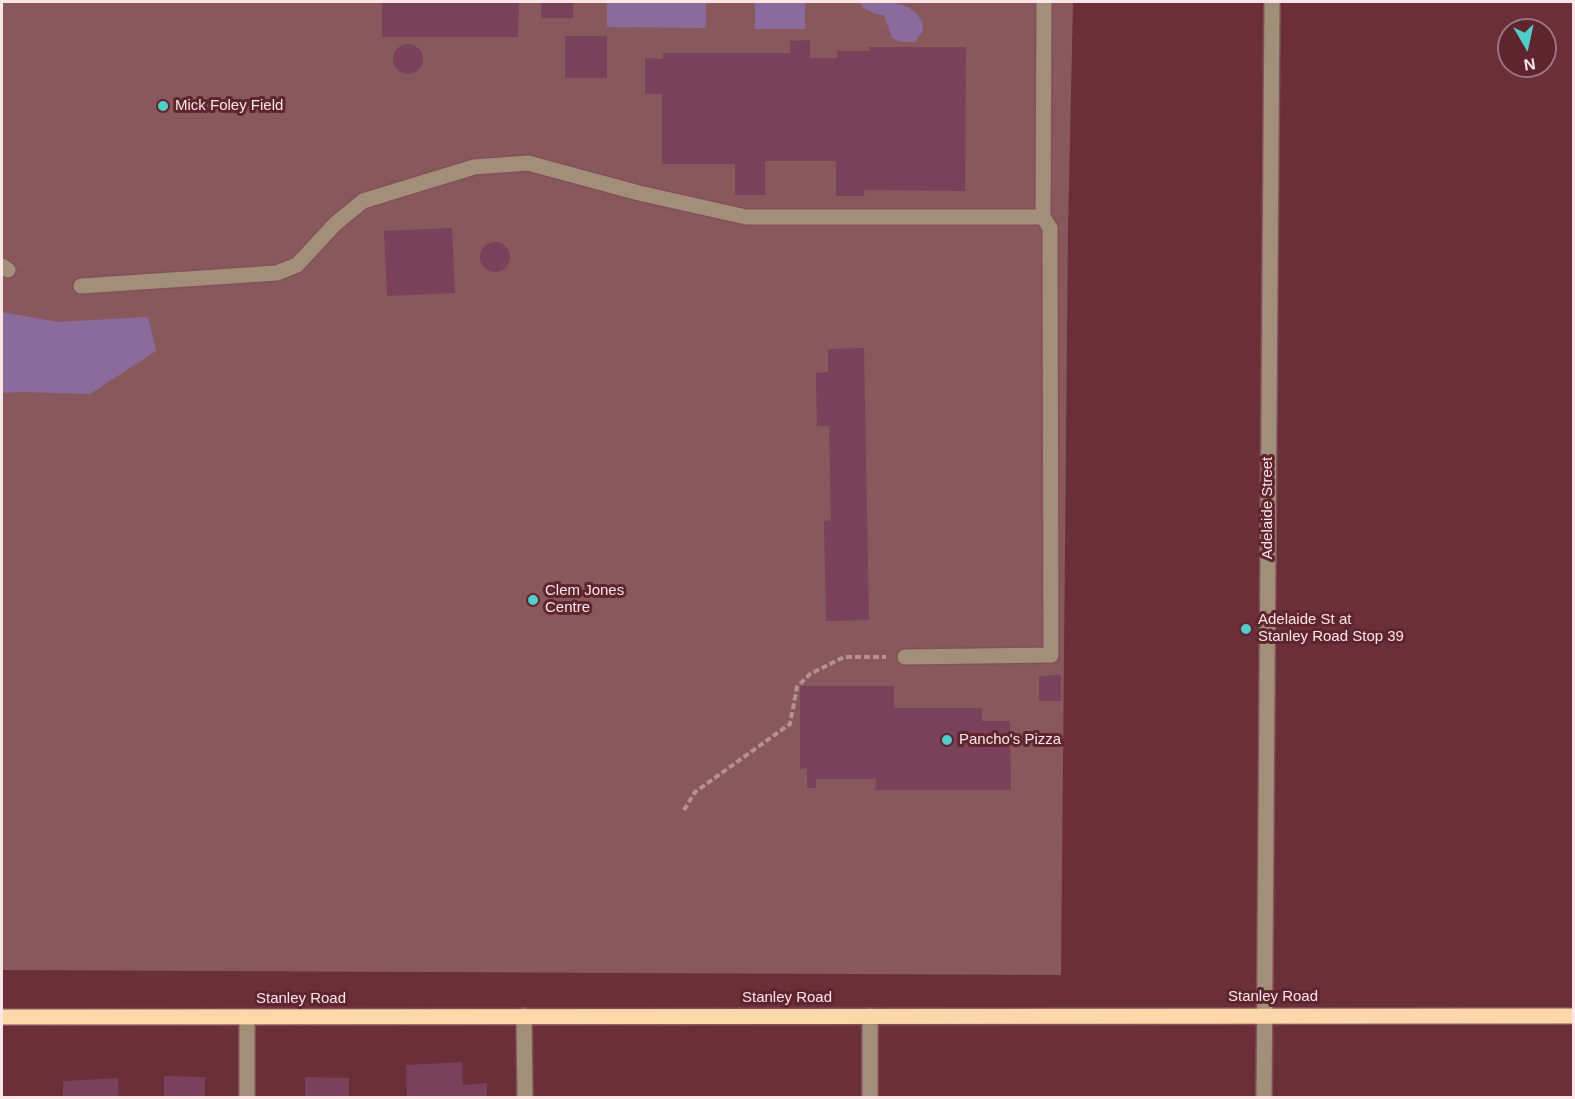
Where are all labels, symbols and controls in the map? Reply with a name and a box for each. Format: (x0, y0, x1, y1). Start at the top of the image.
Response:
north arrow (1497, 18, 1557, 78)
text: N (1523, 55, 1537, 74)
place label: Mick Foley Field (175, 97, 283, 115)
marker: Mick Foley Field (156, 99, 170, 113)
street label: Adelaide Street (1259, 457, 1277, 559)
place label: Clem Jones Centre (545, 582, 624, 617)
marker: Clem Jones Centre (526, 593, 540, 607)
place label: Adelaide St at Stanley Road Stop 39 (1258, 611, 1404, 646)
marker: Adelaide St at Stanley Road Stop 39 (1239, 622, 1253, 636)
place label: Pancho's Pizza (959, 731, 1061, 749)
marker: Pancho's Pizza (940, 733, 954, 747)
street label: Stanley Road (1228, 988, 1318, 1006)
street label: Stanley Road (742, 989, 832, 1007)
street label: Stanley Road (256, 990, 346, 1008)

